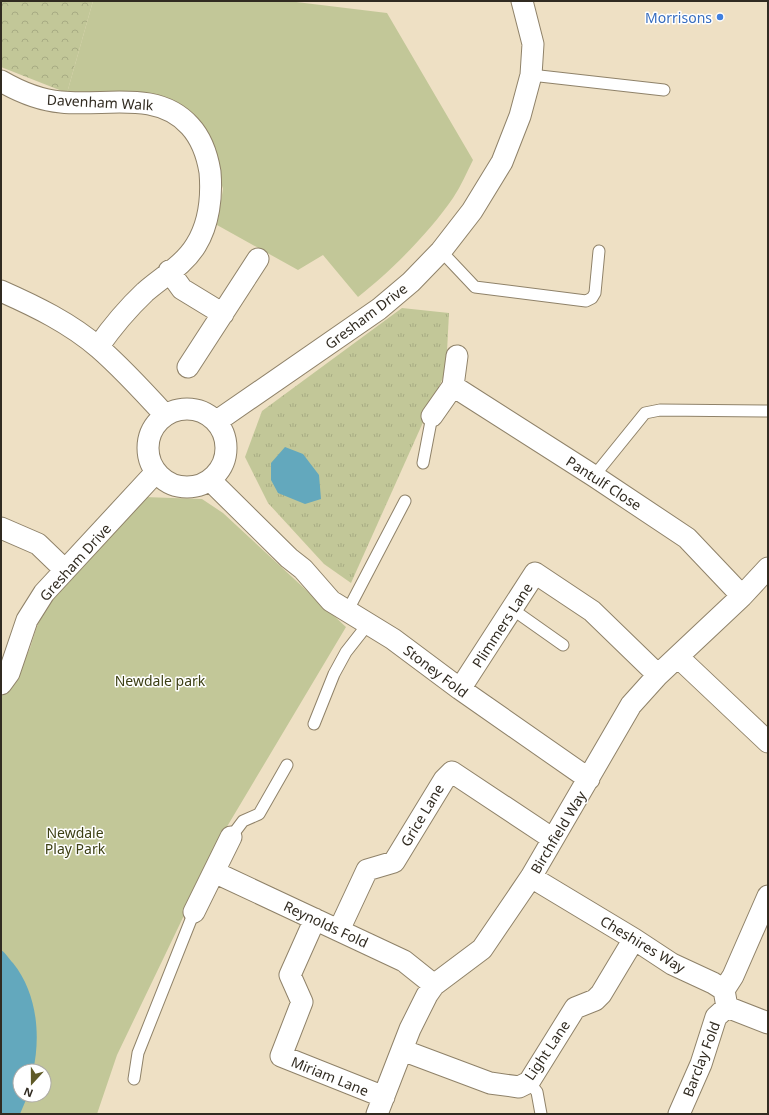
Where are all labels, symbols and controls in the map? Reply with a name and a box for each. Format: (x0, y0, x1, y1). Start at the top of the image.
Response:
place label: Morrisons (645, 8, 712, 27)
marker: Morrisons (715, 12, 725, 22)
street label: Davenham Walk (46, 90, 154, 114)
street label: Gresham Drive (321, 279, 411, 353)
street label: Pantulf Close (563, 452, 645, 515)
street label: Gresham Drive (35, 519, 115, 605)
street label: Plimmers Lane (467, 579, 537, 671)
street label: Stoney Fold (400, 640, 472, 702)
park label: Newdale park (115, 671, 206, 690)
street label: Grice Lane (396, 780, 448, 850)
street label: Birchfield Way (526, 786, 591, 877)
park label: Newdale Play Park (45, 823, 106, 858)
street label: Reynolds Fold (281, 896, 371, 952)
street label: Cheshires Way (597, 911, 690, 977)
street label: Light Lane (520, 1016, 574, 1084)
street label: Barclay Fold (678, 1019, 724, 1099)
street label: Miriam Lane (288, 1052, 372, 1100)
north arrow (12, 1063, 52, 1103)
text: N (21, 1084, 35, 1101)

